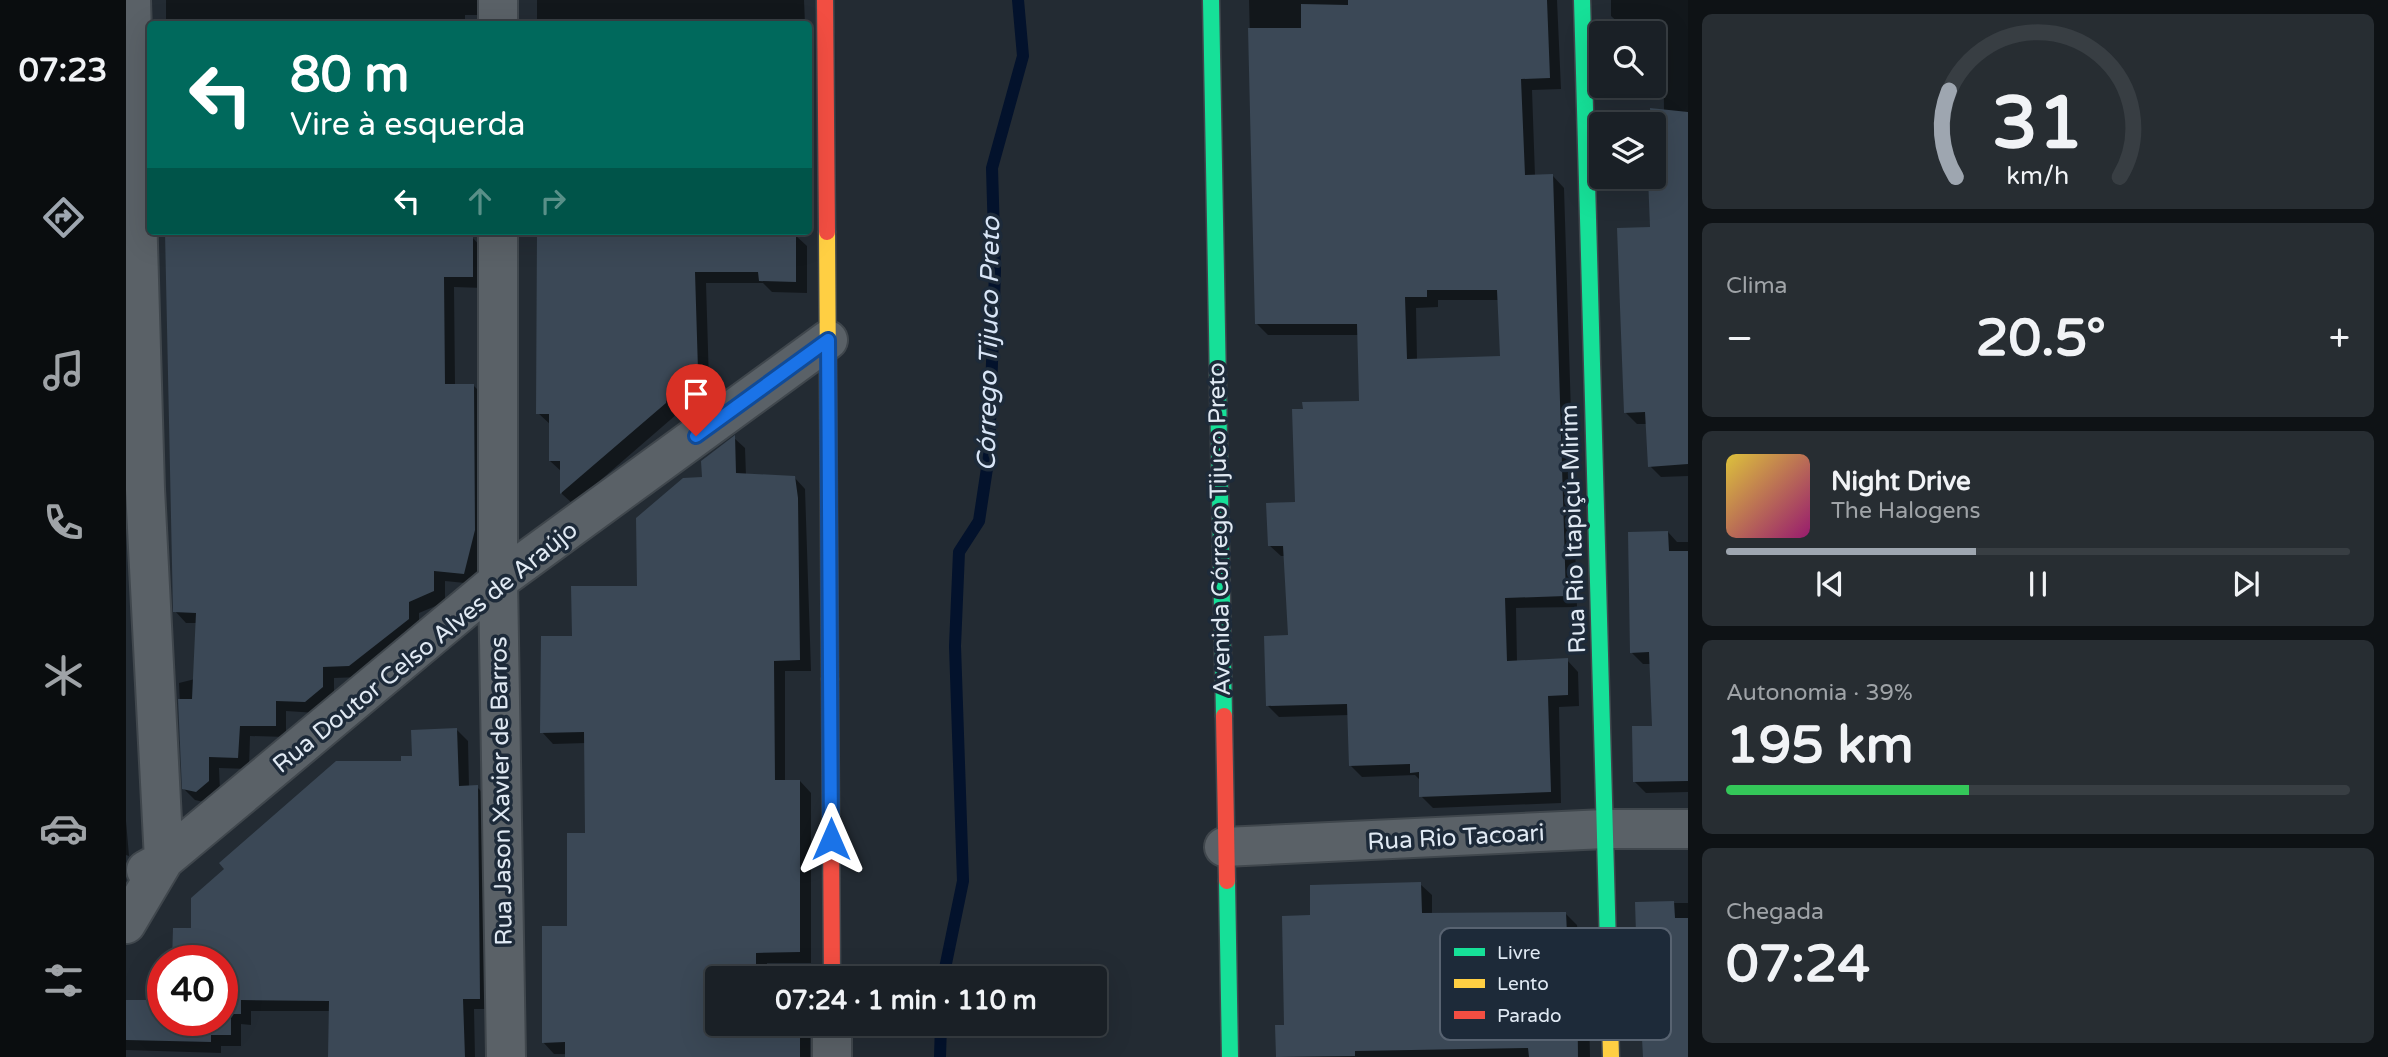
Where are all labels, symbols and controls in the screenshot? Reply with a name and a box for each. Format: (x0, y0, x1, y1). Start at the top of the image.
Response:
map controls (1589, 21, 1666, 189)
button: search (1589, 21, 1666, 98)
text: 80 m (290, 46, 409, 105)
icon: left (175, 49, 266, 140)
text: 07:23 (19, 52, 107, 90)
text: 31 (1992, 81, 2084, 169)
text: Vire à esquerda (290, 106, 526, 144)
button: layers (1589, 112, 1666, 189)
text: km/h (2007, 161, 2069, 191)
icon: left (388, 182, 426, 220)
icon: ahead (461, 182, 499, 220)
icon: right (534, 182, 572, 220)
icon: directions (39, 193, 88, 242)
water label: Córrego Tijuco Preto (971, 215, 1006, 472)
text: Clima (1726, 272, 1787, 300)
text: 20.5° (1976, 307, 2106, 370)
text: − (1726, 316, 1753, 362)
text: + (2329, 316, 2350, 362)
icon: music (39, 346, 88, 395)
street label: Avenida Córrego Tijuco Preto (1202, 362, 1237, 696)
pin (666, 364, 726, 436)
icon: arrive (677, 375, 715, 413)
street label: Rua Rio Itapiçú-Mirim (1555, 404, 1592, 654)
text: Night Drive (1831, 466, 1971, 497)
text: The Halogens (1831, 497, 1980, 525)
icon: phone (39, 498, 88, 547)
street label: Rua Doutor Celso Alves de Araújo (267, 515, 584, 779)
icon: previous (1811, 565, 1849, 603)
icon: pause (2019, 565, 2057, 603)
icon: next (2227, 565, 2265, 603)
street label: Rua Jason Xavier de Barros (484, 636, 519, 946)
icon: climate (39, 651, 88, 700)
text: Autonomia · 39% (1726, 679, 1913, 707)
text: 195 km (1726, 714, 1914, 777)
position arrow (794, 802, 868, 876)
icon: car (39, 804, 88, 853)
street label: Rua Rio Tacoari (1367, 818, 1545, 857)
text: Chegada (1726, 898, 1824, 926)
legend (1440, 928, 1671, 1040)
text: 07:24 (1726, 933, 1870, 996)
text: Livre (1497, 942, 1541, 964)
speed limit sign: 40 (147, 945, 238, 1036)
icon: filters (39, 956, 88, 1005)
text: Lento (1497, 973, 1549, 995)
text: 07:24 · 1 min · 110 m (775, 985, 1037, 1016)
text: Parado (1497, 1005, 1561, 1027)

